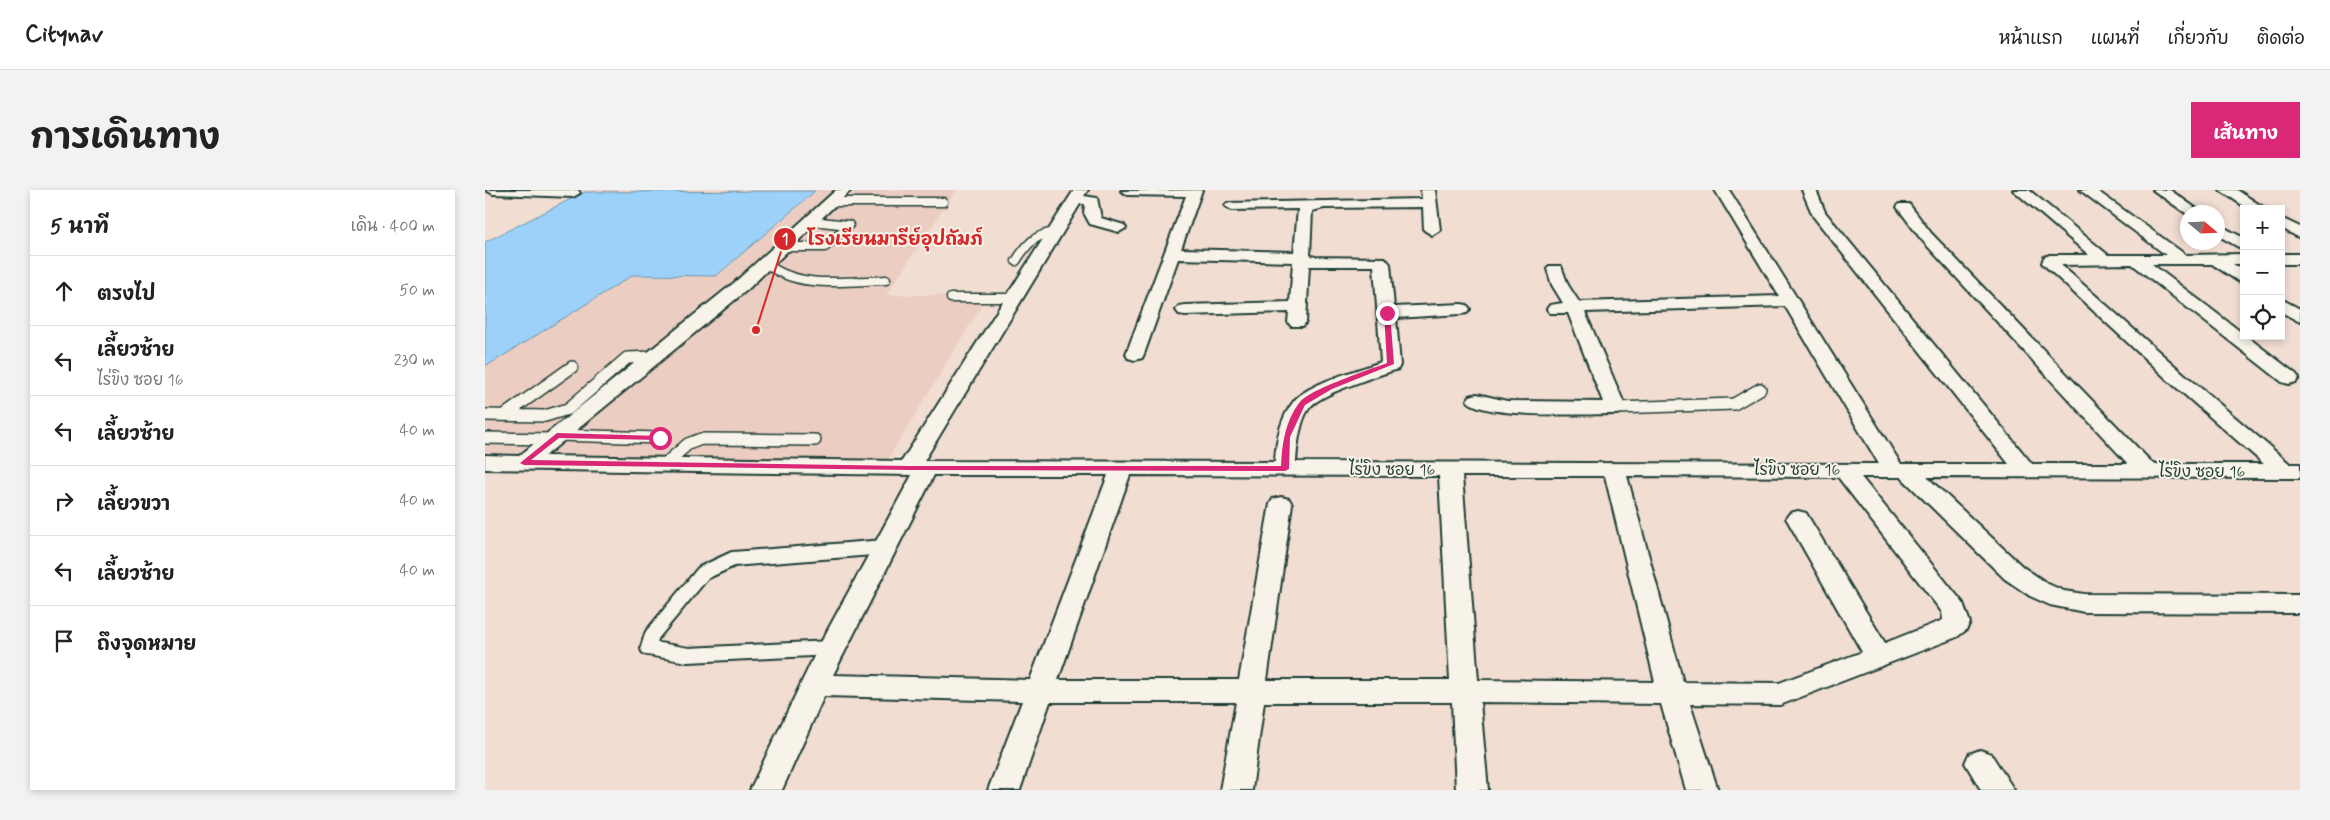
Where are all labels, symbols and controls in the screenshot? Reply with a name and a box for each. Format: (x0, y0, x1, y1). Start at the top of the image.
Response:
text: Citynav (25, 19, 103, 50)
text: หน้าแรก (1999, 27, 2063, 51)
text: แผนที่ (2091, 27, 2139, 51)
text: เกี่ยวกับ (2167, 27, 2229, 51)
text: ติดต่อ (2257, 27, 2305, 51)
button: เส้นทาง (2191, 102, 2300, 158)
text: การเดินทาง (30, 115, 220, 161)
north arrow (2180, 205, 2225, 250)
map controls (2240, 205, 2285, 340)
button: + (2240, 205, 2285, 250)
text: 5 นาที (50, 213, 109, 241)
text: เดิน · 400 m (351, 216, 435, 237)
callout: โรงเรียนมารีย์อุปถัมภ์ (772, 223, 993, 256)
text: โรงเรียนมารีย์อุปถัมภ์ (806, 226, 983, 252)
text: 1 (782, 230, 788, 250)
button: − (2240, 250, 2285, 295)
icon: ahead (50, 277, 78, 305)
text: 50 m (399, 280, 435, 301)
text: ตรงไป (97, 282, 155, 307)
button: locate (2240, 295, 2285, 340)
route end (1376, 302, 1399, 325)
text: เลี้ยวซ้าย (97, 338, 174, 363)
icon: left (50, 347, 78, 375)
text: 230 m (394, 350, 435, 371)
text: ไร่ขิง ซอย 16 (97, 370, 184, 391)
icon: left (50, 417, 78, 445)
text: 40 m (399, 420, 435, 441)
text: เลี้ยวซ้าย (97, 422, 174, 447)
route start (649, 427, 672, 450)
street label: ไร่ขิง ซอย 16 (1348, 458, 1435, 481)
street label: ไร่ขิง ซอย 16 (1753, 458, 1840, 481)
street label: ไร่ขิง ซอย 16 (2158, 460, 2245, 483)
icon: right (50, 487, 78, 515)
text: 40 m (399, 490, 435, 511)
text: เลี้ยวขวา (97, 492, 170, 517)
icon: left (50, 557, 78, 585)
text: 40 m (399, 560, 435, 581)
text: เลี้ยวซ้าย (97, 562, 174, 587)
icon: arrive (50, 627, 78, 655)
text: ถึงจุดหมาย (97, 632, 196, 657)

